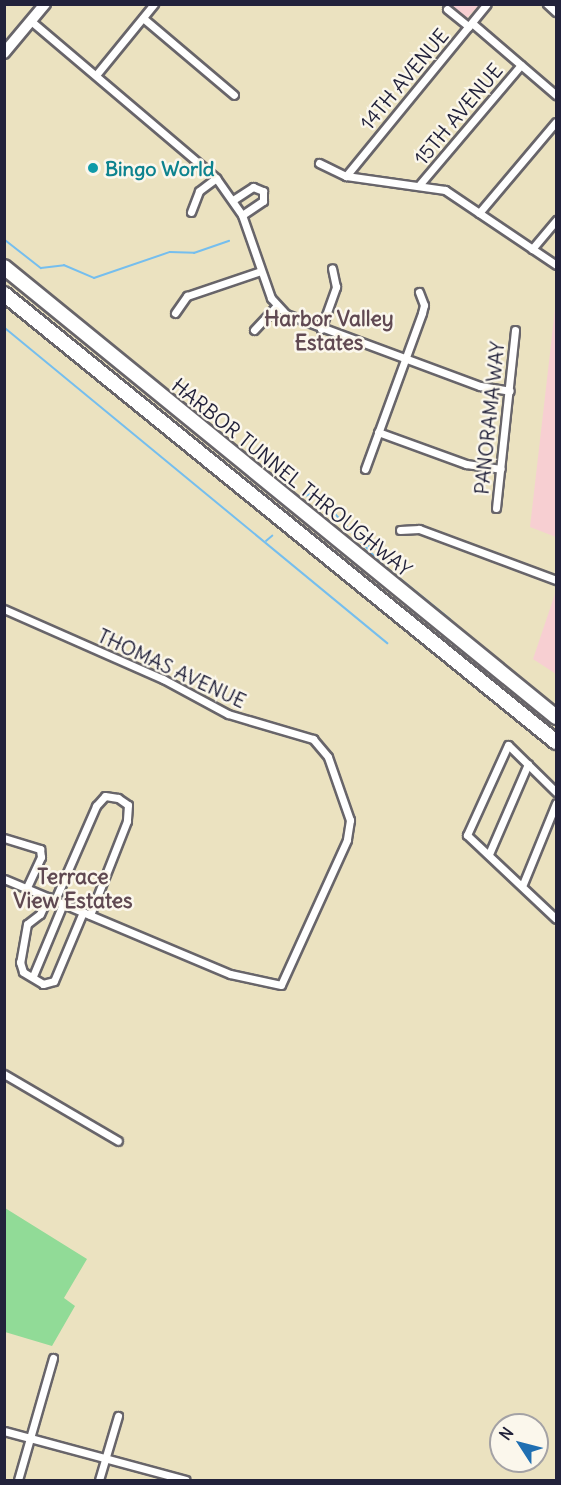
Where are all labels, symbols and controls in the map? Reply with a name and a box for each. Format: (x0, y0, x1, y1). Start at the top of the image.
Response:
street label: 14TH AVENUE (355, 24, 453, 134)
street label: 15TH AVENUE (409, 59, 507, 169)
place label: Bingo World (105, 156, 214, 180)
marker: Bingo World (86, 161, 100, 175)
district label: Harbor Valley Estates (264, 306, 394, 356)
street label: PANORAMA WAY (469, 340, 509, 496)
street label: HARBOR TUNNEL THROUGHWAY (167, 373, 417, 581)
street label: THOMAS AVENUE (94, 623, 250, 713)
district label: Terrace View Estates (13, 864, 133, 914)
north arrow (489, 1413, 549, 1473)
text: N (495, 1423, 517, 1444)

